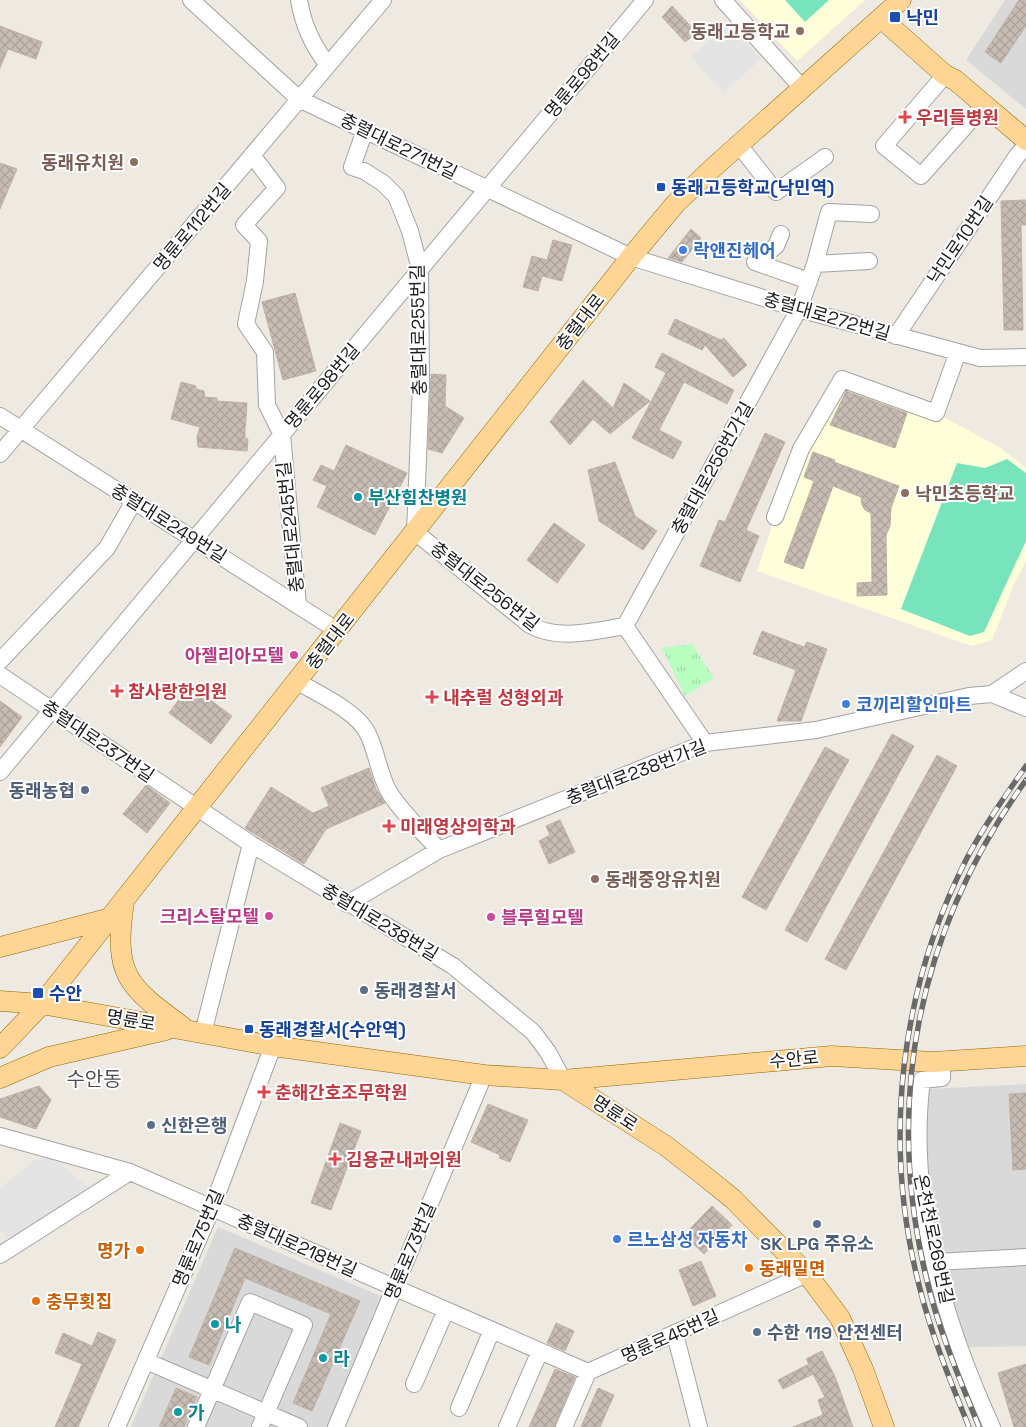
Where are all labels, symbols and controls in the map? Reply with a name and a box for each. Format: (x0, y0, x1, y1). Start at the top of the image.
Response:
place label: 낙민 (906, 6, 939, 29)
marker: 낙민 (888, 10, 902, 24)
place label: 동래고등학교 (691, 20, 790, 43)
marker: 동래고등학교 (794, 25, 806, 37)
street label: 명륜로98번길 (539, 27, 625, 123)
place label: 우리들병원 (916, 106, 999, 129)
street label: 충렬대로271번길 (337, 108, 461, 184)
marker: 우리들병원 (898, 110, 912, 124)
place label: 동래유치원 (41, 151, 124, 174)
marker: 동래유치원 (128, 156, 140, 168)
place label: 동래고등학교(낙민역) (671, 176, 834, 199)
street label: 명륜로112번길 (148, 178, 236, 276)
marker: 동래고등학교(낙민역) (655, 181, 667, 193)
street label: 낙민로10번길 (922, 191, 998, 289)
place label: 락앤진헤어 (693, 239, 776, 262)
marker: 락앤진헤어 (677, 244, 689, 256)
street label: 충렬대로255번길 (405, 264, 431, 396)
street label: 충렬대로272번길 (761, 287, 893, 345)
street label: 충렬대로 (551, 289, 609, 355)
street label: 명륜로98번길 (279, 338, 365, 434)
street label: 충렬대로256번가길 (666, 397, 758, 539)
street label: 충렬대로245번길 (272, 460, 308, 594)
street label: 충렬대로249번길 (107, 478, 231, 568)
place label: 낙민초등학교 (915, 482, 1014, 505)
place label: 부산힘찬병원 (368, 486, 467, 509)
marker: 낙민초등학교 (899, 487, 911, 499)
marker: 부산힘찬병원 (352, 491, 364, 503)
street label: 충렬대로256번길 (426, 536, 544, 636)
street label: 충렬대로 (301, 608, 359, 674)
place label: 아젤리아모텔 (185, 644, 284, 667)
marker: 아젤리아모텔 (288, 649, 300, 661)
place label: 참사랑한의원 (128, 680, 227, 703)
marker: 참사랑한의원 (110, 684, 124, 698)
place label: 내추럴 성형외과 (443, 686, 564, 709)
marker: 내추럴 성형외과 (425, 690, 439, 704)
place label: 코끼리할인마트 (856, 693, 972, 716)
street label: 충렬대로237번길 (37, 695, 159, 787)
marker: 코끼리할인마트 (840, 698, 852, 710)
street label: 충렬대로238번가길 (562, 735, 710, 809)
place label: 동래농협 (9, 779, 75, 802)
marker: 동래농협 (79, 784, 91, 796)
place label: 미래영상의학과 (400, 815, 516, 838)
marker: 미래영상의학과 (382, 819, 396, 833)
place label: 동래중앙유치원 (605, 868, 721, 891)
marker: 동래중앙유치원 (589, 873, 601, 885)
street label: 충렬대로238번길 (317, 878, 443, 966)
place label: 크리스탈모텔 (160, 905, 259, 928)
place label: 블루힐모텔 (501, 906, 584, 929)
marker: 크리스탈모텔 (263, 910, 275, 922)
marker: 블루힐모텔 (485, 911, 497, 923)
place label: 동래경찰서 (374, 979, 457, 1002)
place label: 수안 (49, 982, 83, 1005)
marker: 동래경찰서 (358, 984, 370, 996)
marker: 수안 (31, 986, 45, 1000)
street label: 명륜로 (105, 1004, 157, 1036)
place label: 동래경찰서(수안역) (259, 1018, 406, 1041)
marker: 동래경찰서(수안역) (243, 1023, 255, 1035)
street label: 수안로 (768, 1045, 820, 1073)
district label: 수안동 (66, 1066, 122, 1092)
place label: 춘해간호조무학원 (275, 1081, 407, 1104)
marker: 춘해간호조무학원 (257, 1085, 271, 1099)
street label: 명륜로 (588, 1090, 642, 1136)
place label: 신한은행 (161, 1114, 227, 1137)
marker: 신한은행 (145, 1119, 157, 1131)
place label: 김용균내과의원 (346, 1148, 462, 1171)
marker: 김용균내과의원 (328, 1152, 342, 1166)
street label: 온천천로269번길 (909, 1172, 959, 1306)
street label: 명륜로75번길 (167, 1186, 229, 1290)
street label: 명륜로73번길 (379, 1199, 441, 1303)
street label: 충렬대로218번길 (233, 1208, 361, 1282)
marker: SK LPG 주유소 (811, 1218, 823, 1230)
place label: 르노삼성 자동차 (627, 1228, 748, 1251)
place label: SK LPG 주유소 (760, 1232, 874, 1255)
marker: 르노삼성 자동차 (611, 1233, 623, 1245)
place label: 명가 (97, 1239, 130, 1262)
marker: 명가 (134, 1244, 146, 1256)
place label: 동래밀면 (759, 1257, 825, 1280)
marker: 동래밀면 (743, 1262, 755, 1274)
place label: 충무횟집 (46, 1290, 112, 1313)
marker: 충무횟집 (30, 1295, 42, 1307)
street label: 명륜로45번길 (617, 1304, 723, 1368)
place label: 나 (225, 1313, 242, 1336)
marker: 나 (209, 1318, 221, 1330)
place label: 수한 119 안전센터 (767, 1321, 903, 1344)
marker: 수한 119 안전센터 (751, 1326, 763, 1338)
place label: 라 (333, 1347, 350, 1370)
marker: 라 (317, 1352, 329, 1364)
place label: 가 (188, 1401, 205, 1424)
marker: 가 (172, 1406, 184, 1418)

